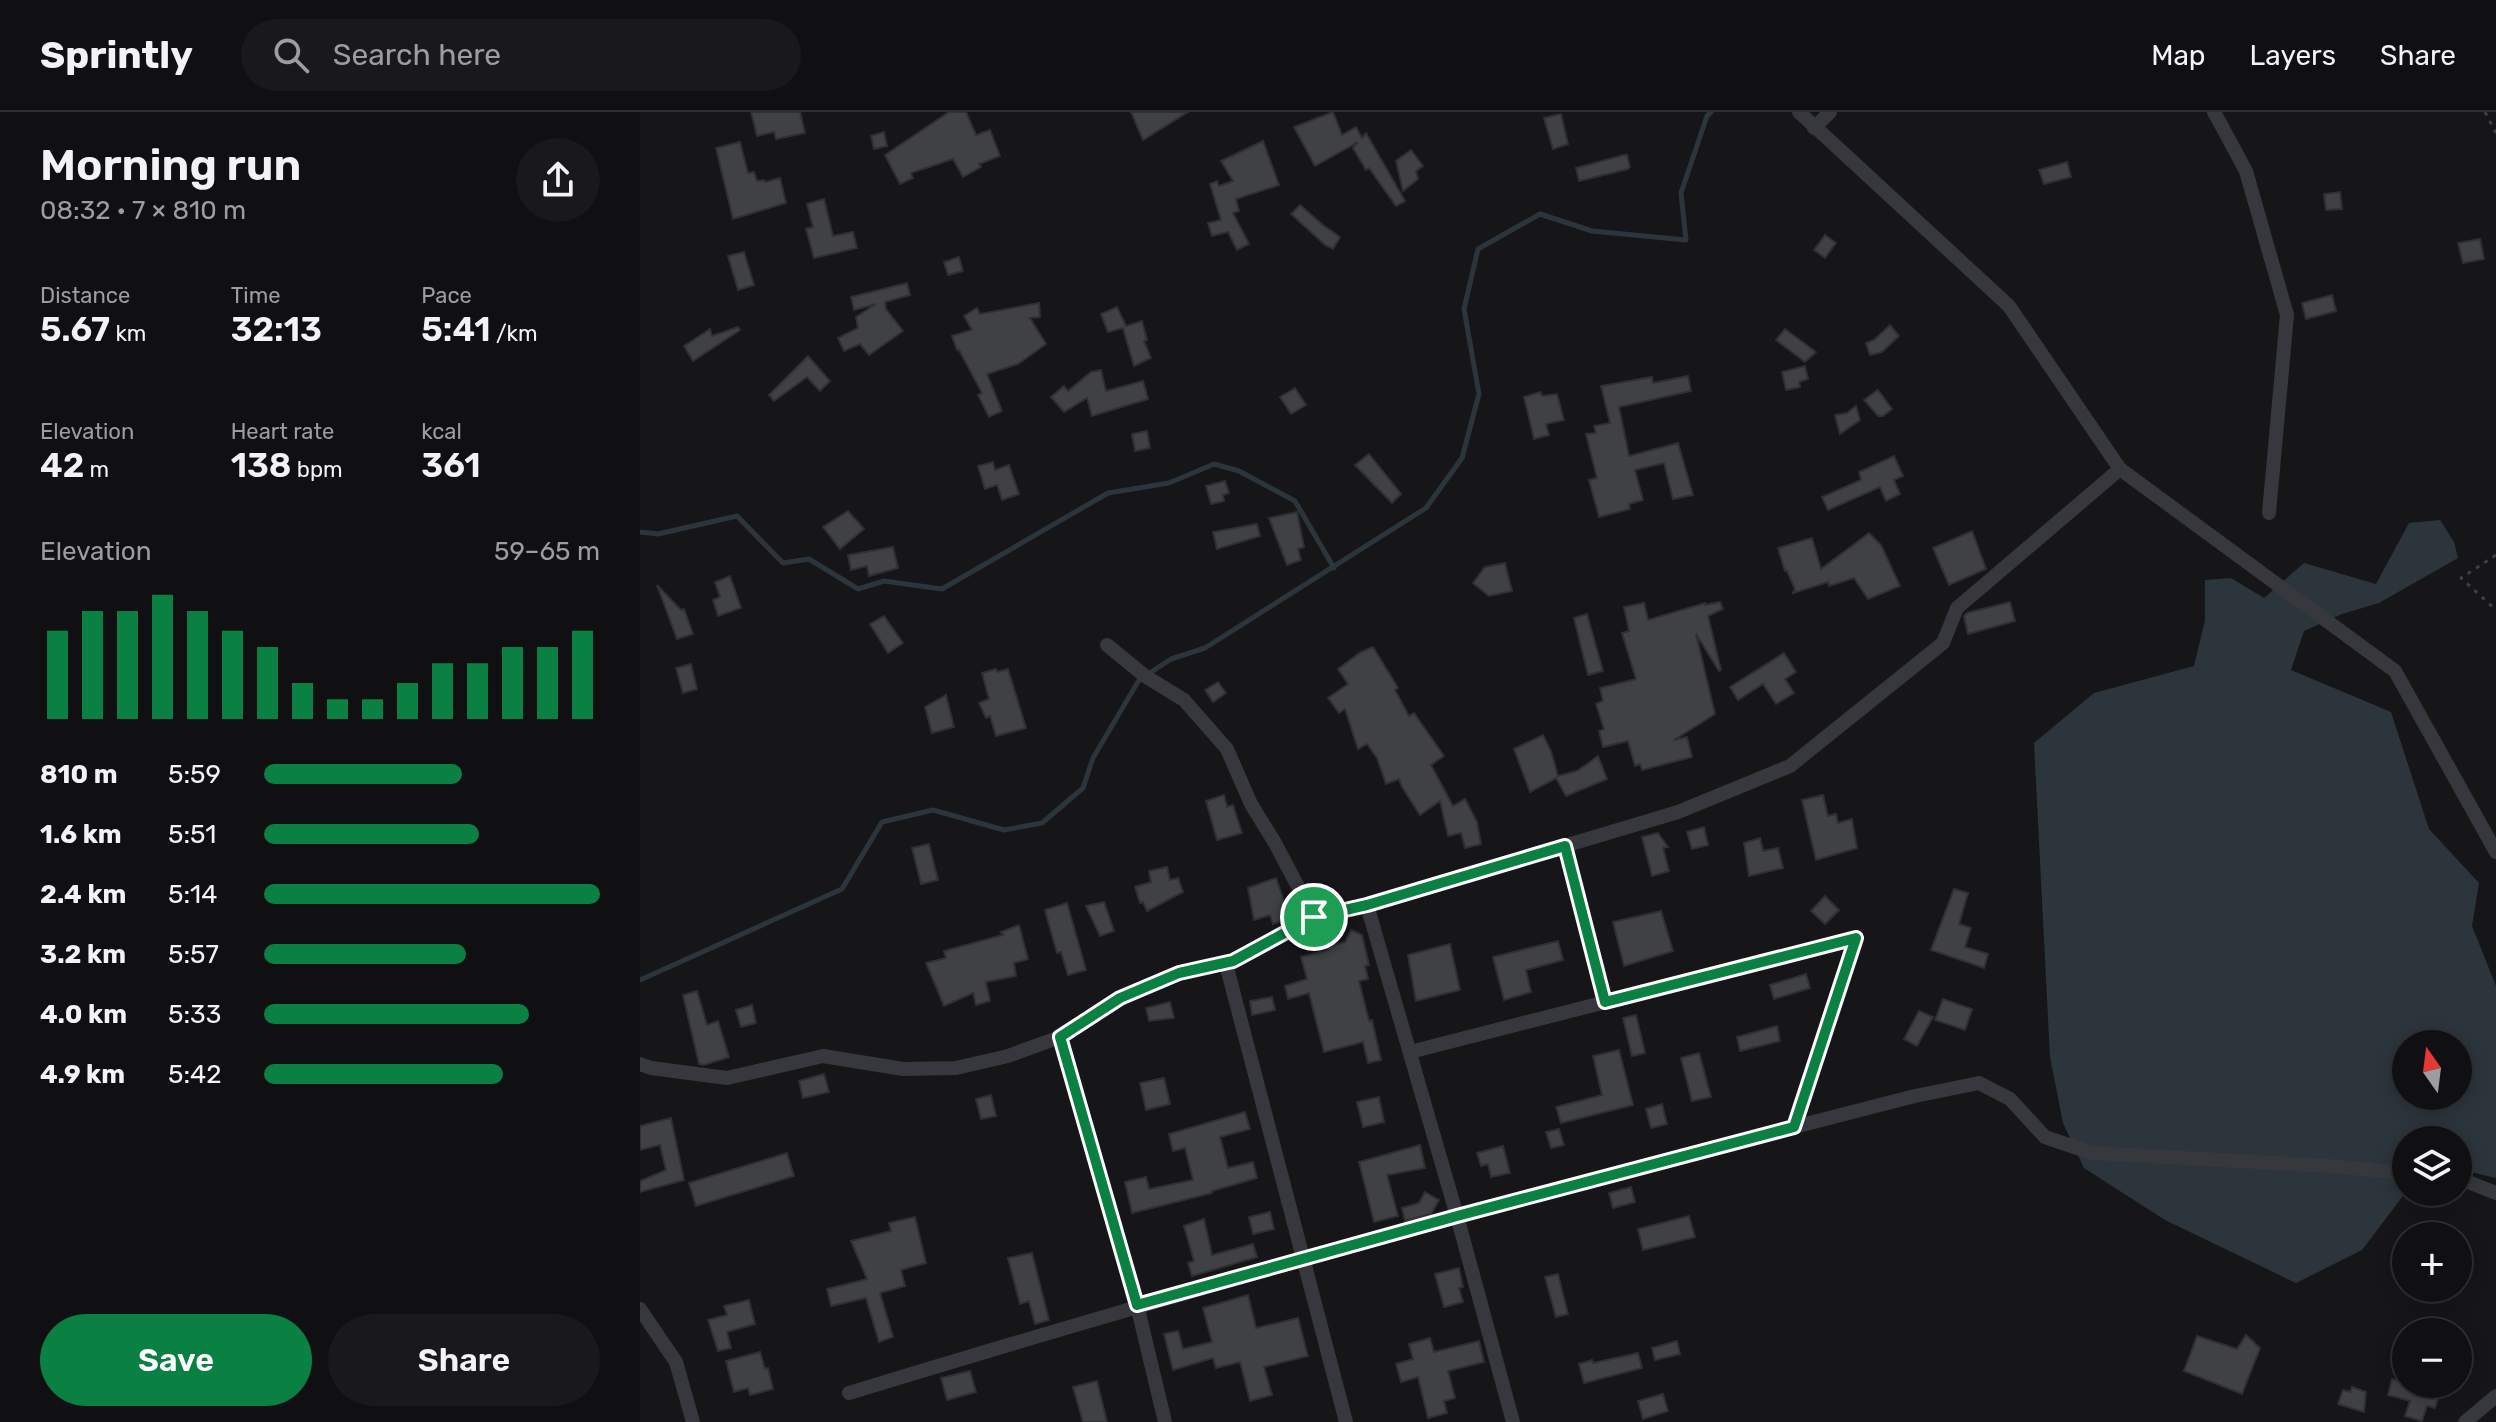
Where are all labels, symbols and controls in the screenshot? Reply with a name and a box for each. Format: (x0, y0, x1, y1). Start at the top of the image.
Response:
search box (241, 19, 801, 91)
text: Sprintly (40, 32, 193, 78)
icon: search (269, 33, 313, 77)
text: Search here (333, 37, 501, 73)
text: Map (2151, 39, 2206, 72)
text: Layers (2250, 39, 2336, 72)
text: Share (2380, 39, 2456, 72)
button: share (516, 138, 600, 222)
text: Morning run (40, 139, 301, 191)
text: 08:32 · 7 × 810 m (40, 195, 246, 226)
text: Distance (40, 282, 130, 309)
text: Time (231, 282, 281, 309)
text: Pace (421, 282, 472, 309)
text: 5.67 (40, 309, 110, 350)
text: 32:13 (231, 309, 322, 350)
text: 5:41 (421, 309, 491, 350)
text: km (110, 320, 146, 347)
text: /km (491, 320, 538, 347)
text: Elevation (40, 418, 134, 445)
text: Heart rate (231, 418, 334, 445)
text: kcal (421, 418, 462, 445)
text: 42 (40, 445, 84, 486)
text: 138 (231, 445, 291, 486)
text: 361 (421, 445, 480, 486)
text: m (84, 456, 109, 483)
text: bpm (291, 456, 343, 483)
text: Elevation (40, 536, 151, 567)
text: 59–65 m (494, 536, 600, 567)
text: 810 m (40, 759, 118, 790)
text: 5:59 (168, 759, 221, 790)
text: 1.6 km (40, 819, 122, 850)
text: 5:51 (168, 819, 216, 850)
text: 2.4 km (40, 879, 126, 910)
text: 5:14 (168, 879, 217, 910)
pin (1280, 883, 1348, 951)
icon: arrive (1292, 895, 1336, 939)
text: 3.2 km (40, 939, 126, 970)
text: 5:57 (168, 939, 219, 970)
text: 4.0 km (40, 999, 127, 1030)
text: 5:33 (168, 999, 221, 1030)
north arrow (2392, 1030, 2472, 1110)
map controls (2392, 1030, 2472, 1398)
text: 4.9 km (40, 1059, 125, 1090)
text: 5:42 (168, 1059, 222, 1090)
button: layers (2392, 1126, 2472, 1206)
button: + (2392, 1222, 2472, 1302)
button: Save (40, 1314, 312, 1406)
button: Share (328, 1314, 600, 1406)
button: − (2392, 1318, 2472, 1398)

